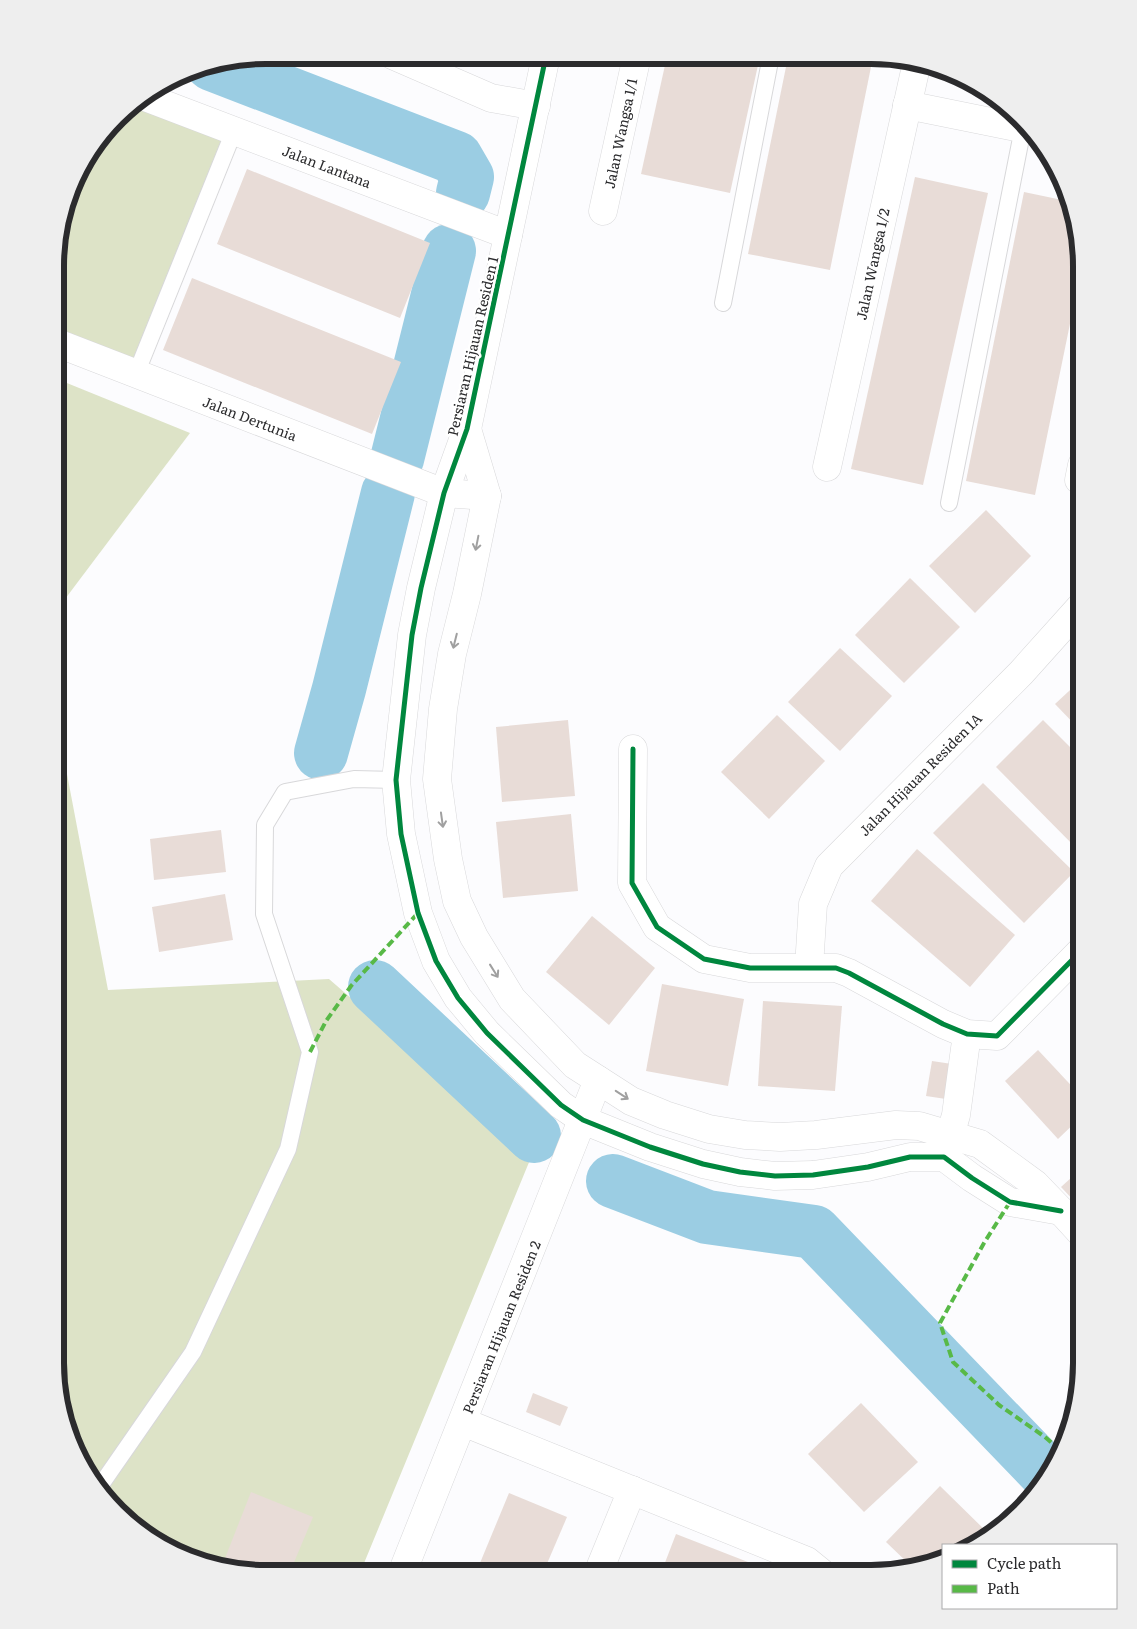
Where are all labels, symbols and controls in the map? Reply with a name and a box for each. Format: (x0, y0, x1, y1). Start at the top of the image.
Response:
street label: Jalan Wangsa 1/1 (599, 76, 642, 190)
street label: Jalan Lantana (280, 140, 375, 192)
street label: Jalan Wangsa 1/2 (850, 206, 894, 322)
street label: Persiaran Hijauan Residen 1 (442, 254, 502, 438)
street label: Jalan Dertunia (200, 391, 300, 445)
one-way arrow (472, 535, 481, 551)
one-way arrow (450, 633, 459, 649)
street label: Jalan Hijauan Residen 1A (854, 708, 986, 840)
one-way arrow (437, 811, 447, 827)
one-way arrow (490, 964, 500, 978)
one-way arrow (615, 1090, 629, 1100)
street label: Persiaran Hijauan Residen 2 (457, 1237, 545, 1417)
legend (942, 1544, 1117, 1609)
text: Cycle path (987, 1551, 1062, 1574)
text: Path (987, 1576, 1020, 1599)

